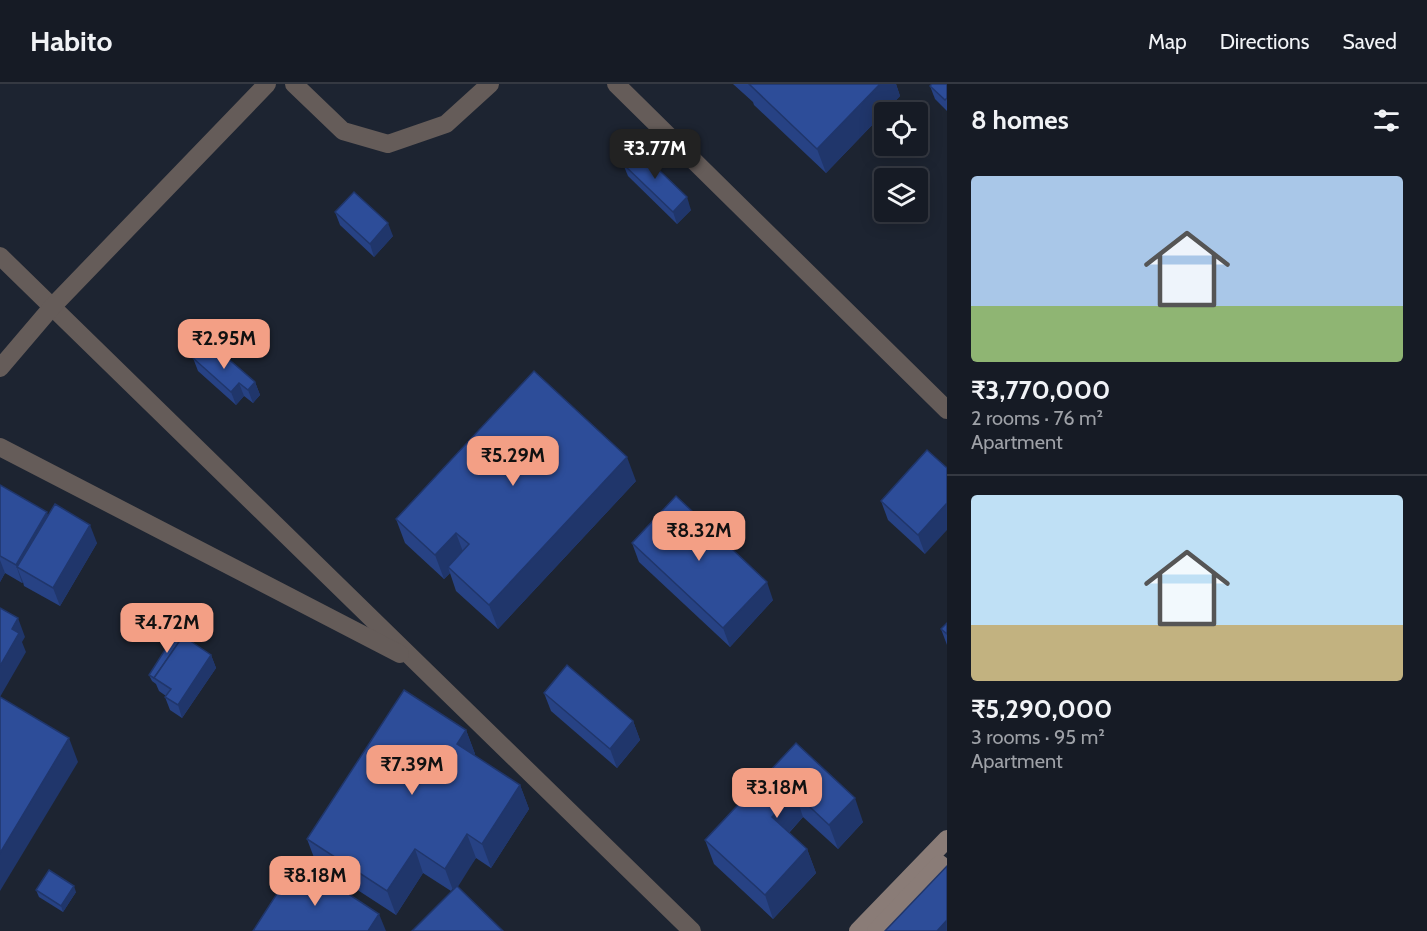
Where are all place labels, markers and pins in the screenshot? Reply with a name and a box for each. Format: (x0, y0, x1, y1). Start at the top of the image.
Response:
pin: ₹3.77M (606, 129, 704, 180)
pin: ₹2.95M (175, 319, 273, 370)
pin: ₹5.29M (464, 436, 562, 487)
pin: ₹8.32M (650, 511, 748, 562)
pin: ₹4.72M (118, 603, 216, 654)
pin: ₹7.39M (363, 745, 461, 796)
pin: ₹3.18M (728, 768, 826, 819)
pin: ₹8.18M (266, 856, 364, 907)

